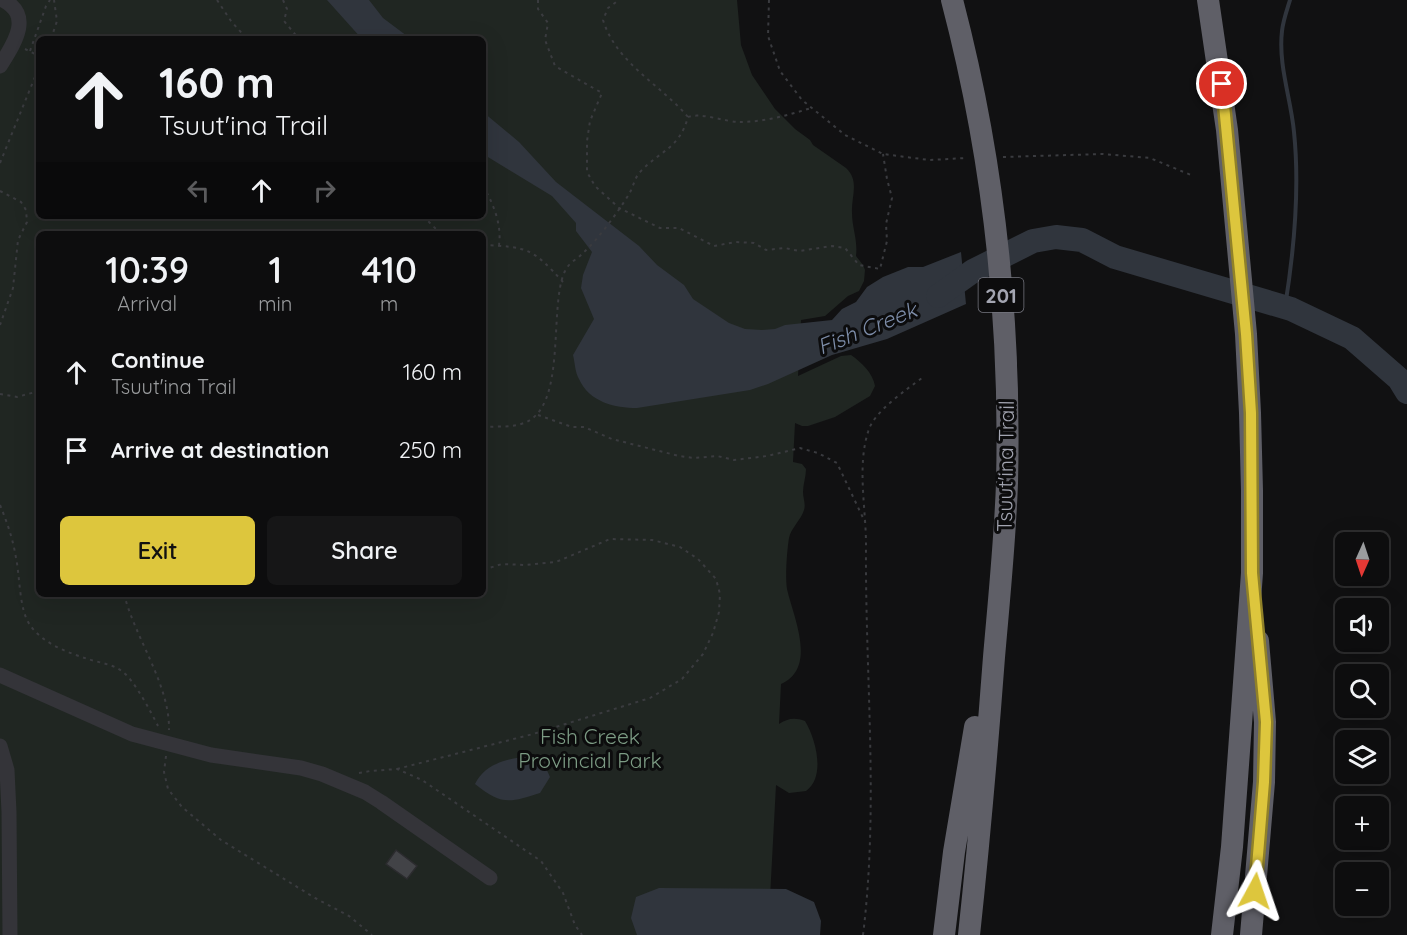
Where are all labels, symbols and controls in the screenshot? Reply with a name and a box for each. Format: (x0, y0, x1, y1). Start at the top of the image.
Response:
text: 160 m (159, 56, 275, 109)
pin (1196, 58, 1247, 109)
icon: ahead (60, 60, 138, 138)
icon: arrive (1205, 67, 1238, 100)
text: Tsuut'ina Trail (159, 108, 328, 142)
icon: left (182, 174, 215, 207)
icon: ahead (245, 174, 278, 207)
icon: right (308, 174, 341, 207)
text: 10:39 (105, 247, 189, 292)
text: 1 (268, 247, 282, 292)
text: 410 (362, 247, 417, 292)
road number: 201 (978, 278, 1024, 312)
text: Arrival (117, 291, 177, 316)
text: min (258, 291, 292, 316)
text: m (380, 291, 398, 316)
water label: Fish Creek (813, 295, 923, 361)
text: Continue (111, 346, 205, 374)
icon: ahead (60, 356, 93, 389)
text: 160 m (403, 358, 462, 386)
text: Tsuut'ina Trail (111, 374, 236, 399)
street label: Tsuut'ina Trail (991, 400, 1019, 532)
icon: arrive (60, 434, 93, 467)
text: Arrive at destination (111, 436, 329, 464)
text: 250 m (399, 436, 462, 464)
button: Exit (60, 516, 255, 585)
button: Share (267, 516, 462, 585)
north arrow (1335, 532, 1389, 586)
map controls (1335, 532, 1389, 916)
button: sound (1335, 598, 1389, 652)
button: search (1335, 664, 1389, 718)
park label: Fish Creek Provincial Park (518, 723, 662, 773)
button: layers (1335, 730, 1389, 784)
button: + (1335, 796, 1389, 850)
position arrow (1223, 859, 1287, 923)
button: − (1335, 862, 1389, 916)

